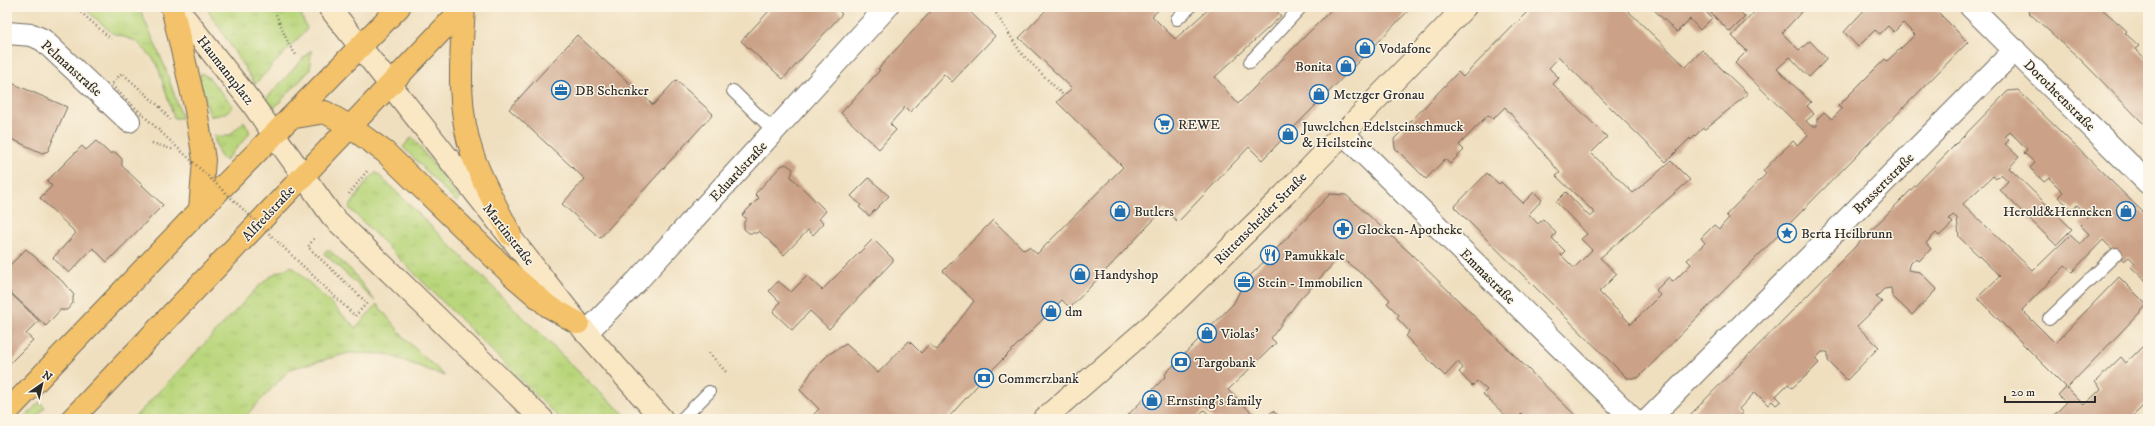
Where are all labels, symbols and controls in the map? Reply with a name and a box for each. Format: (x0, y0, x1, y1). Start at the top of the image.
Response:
street label: Haumannplatz (192, 32, 258, 109)
street label: Pelmanstraße (37, 37, 106, 101)
shop icon: Vodafone (1354, 37, 1376, 59)
place label: Vodafone (1378, 40, 1431, 58)
shop icon: Bonita (1335, 55, 1357, 77)
street label: Dorotheenstraße (2020, 56, 2099, 136)
place label: Bonita (1295, 58, 1332, 76)
office icon: DB Schenker (550, 79, 572, 101)
place label: DB Schenker (575, 82, 650, 100)
shop icon: Metzger Gronau (1308, 83, 1330, 105)
place label: Metzger Gronau (1333, 86, 1425, 104)
supermarket icon: REWE (1153, 113, 1175, 135)
place label: REWE (1178, 116, 1220, 134)
place label: Juwelchen Edelsteinschmuck & Heilsteine (1300, 118, 1463, 152)
shop icon: Juwelchen Edelsteinschmuck & Heilsteine (1277, 123, 1299, 145)
street label: Eduardstraße (706, 137, 771, 206)
street label: Brassertstraße (1849, 149, 1918, 218)
street label: Rüttenscheider Straße (1211, 168, 1311, 269)
street label: Alfredstraße (238, 182, 299, 245)
street label: Martinstraße (478, 200, 538, 269)
shop icon: Butlers (1109, 200, 1131, 222)
shop icon: Herold&Henneken (2115, 200, 2137, 222)
place label: Butlers (1134, 203, 1174, 221)
place label: Herold&Henneken (2003, 203, 2113, 221)
pharmacy icon: Glocken-Apotheke (1332, 218, 1354, 240)
place label: Glocken-Apotheke (1357, 221, 1463, 239)
place icon: Berta Heilbrunn (1776, 222, 1798, 244)
place label: Berta Heilbrunn (1801, 225, 1893, 243)
restaurant icon: Pamukkale (1259, 244, 1281, 266)
street label: Emmastraße (1456, 245, 1519, 308)
place label: Pamukkale (1284, 247, 1345, 265)
shop icon: Handyshop (1069, 263, 1091, 285)
place label: Handyshop (1094, 266, 1158, 284)
office icon: Stein - Immobilien (1233, 271, 1255, 293)
place label: Stein - Immobilien (1258, 274, 1364, 292)
shop icon: dm (1040, 300, 1062, 322)
place label: dm (1065, 303, 1083, 321)
shop icon: Violas' (1196, 322, 1218, 344)
place label: Violas' (1220, 325, 1259, 343)
bank icon: Targobank (1170, 351, 1192, 373)
place label: Targobank (1195, 354, 1256, 372)
north arrow (22, 364, 62, 404)
bank icon: Commerzbank (973, 367, 995, 389)
text: N (39, 368, 55, 385)
place label: Commerzbank (998, 370, 1079, 388)
scale bar (2005, 378, 2095, 404)
text: 20 m (2011, 385, 2035, 400)
shop icon: Ernsting's family (1141, 389, 1163, 411)
place label: Ernsting's family (1166, 392, 1262, 410)

